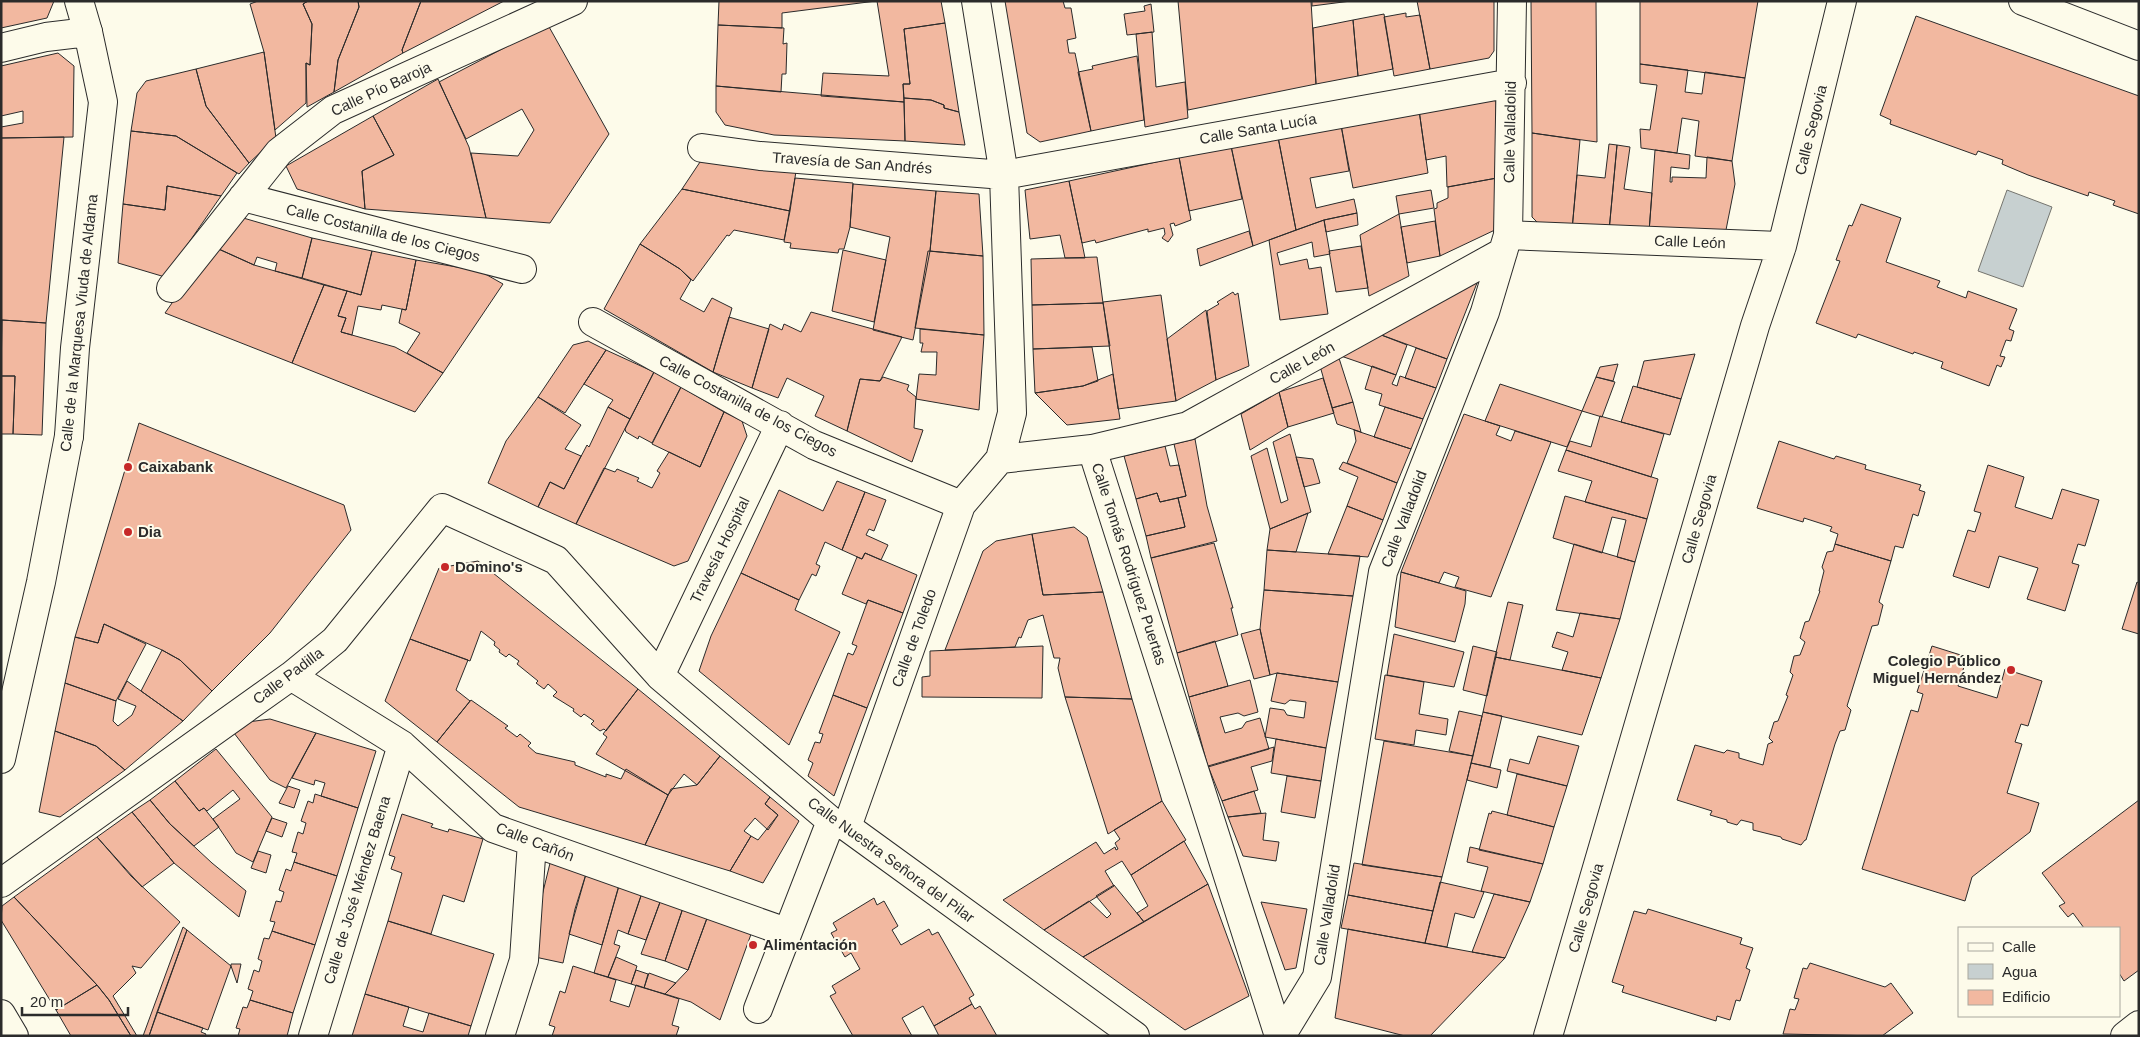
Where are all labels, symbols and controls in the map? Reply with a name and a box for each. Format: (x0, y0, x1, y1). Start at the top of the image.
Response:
street label: Calle Pío Baroja (328, 58, 434, 119)
street label: Calle Valladolid (1500, 81, 1519, 183)
street label: Calle Segovia (1791, 82, 1830, 177)
street label: Calle Santa Lucía (1198, 110, 1318, 147)
street label: Travesía de San Andrés (771, 148, 933, 177)
street label: Calle de la Marquesa Viuda de Aldama (57, 193, 101, 453)
street label: Calle Costanilla de los Ciegos (284, 200, 482, 265)
street label: Calle León (1654, 232, 1726, 251)
street label: Calle León (1266, 338, 1337, 387)
street label: Calle Costanilla de los Ciegos (656, 351, 840, 460)
place label: Caixabank (138, 458, 214, 475)
marker: Caixabank (122, 461, 134, 473)
street label: Calle Tomás Rodríguez Puertas (1089, 461, 1170, 667)
street label: Calle Valladolid (1377, 468, 1430, 570)
street label: Calle Segovia (1678, 471, 1720, 566)
street label: Travesía Hospital (686, 494, 753, 606)
place label: Dia (138, 523, 162, 540)
marker: Dia (122, 526, 134, 538)
place label: Domino's (455, 558, 523, 575)
marker: Domino's (439, 561, 451, 573)
street label: Calle de Toledo (888, 586, 939, 689)
street label: Calle Padilla (249, 643, 327, 707)
place label: Colegio Público Miguel Hernández (1873, 652, 2001, 686)
marker: Colegio Público Miguel Hernández (2005, 664, 2017, 676)
street label: Calle de José Méndez Baena (320, 793, 393, 986)
street label: Calle Nuestra Señora del Pilar (805, 793, 978, 926)
street label: Calle Cañón (494, 819, 577, 864)
street label: Calle Segovia (1565, 860, 1607, 955)
street label: Calle Valladolid (1310, 863, 1343, 967)
legend (1958, 927, 2120, 1017)
place label: Alimentación (763, 936, 857, 953)
text: Calle (2002, 938, 2036, 955)
marker: Alimentación (747, 939, 759, 951)
text: Agua (2002, 963, 2038, 980)
scale bar (22, 984, 129, 1016)
text: Edificio (2002, 988, 2050, 1005)
text: 20 m (30, 993, 63, 1010)

